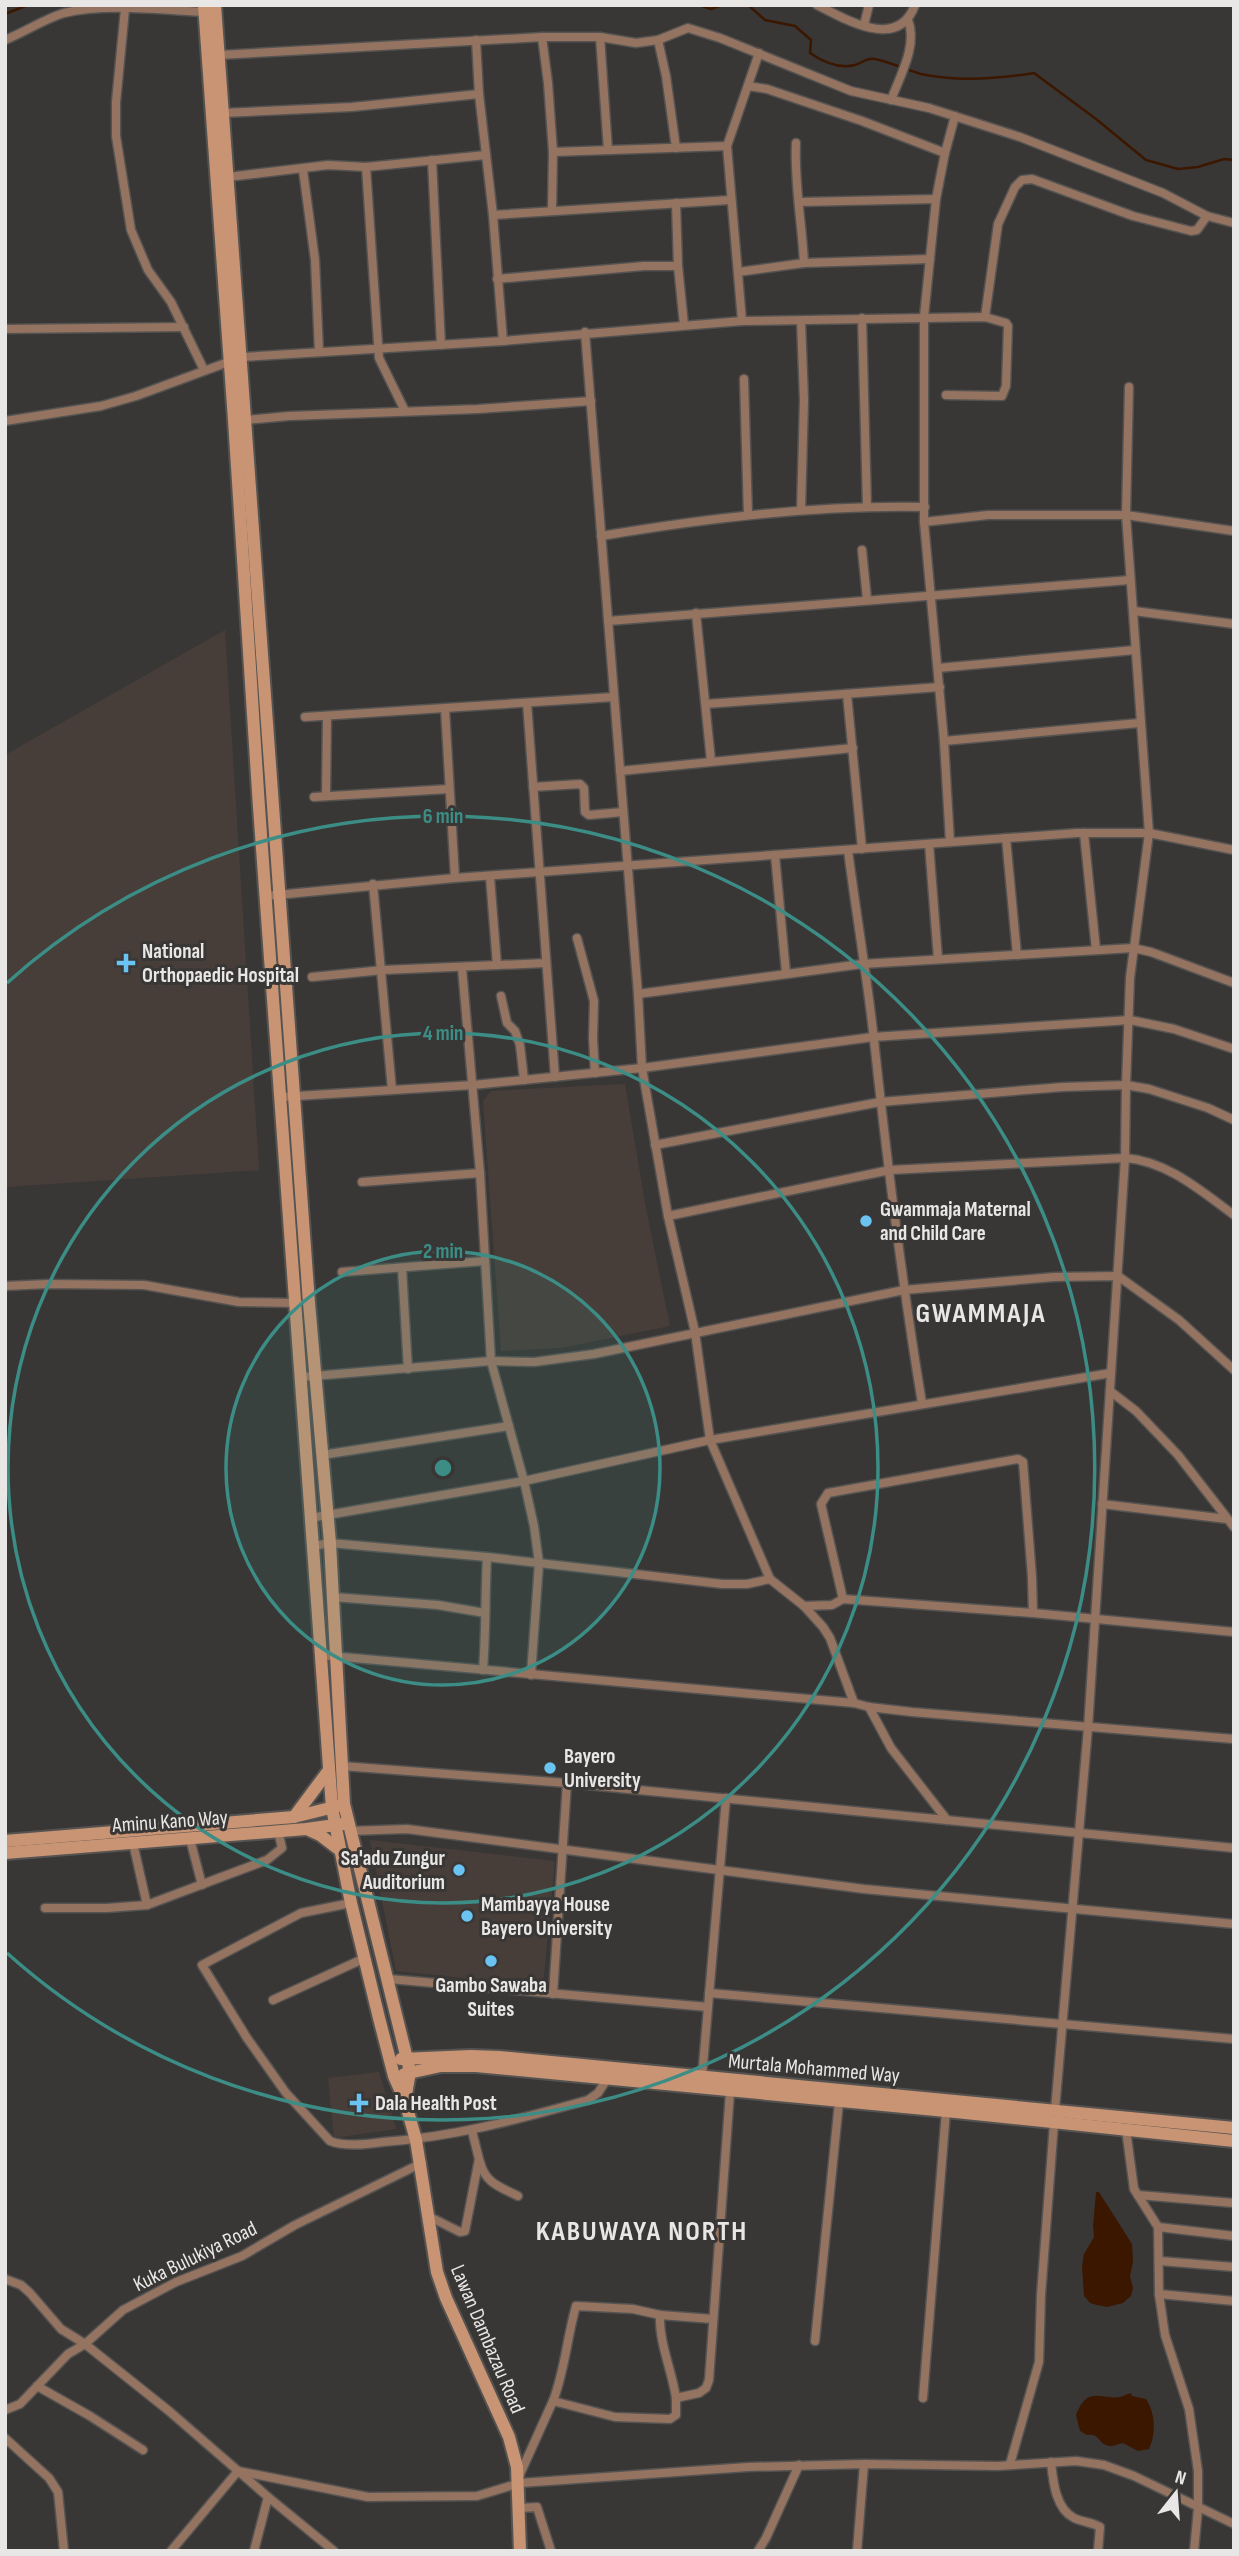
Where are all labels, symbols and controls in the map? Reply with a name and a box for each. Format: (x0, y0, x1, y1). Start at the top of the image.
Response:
text: 6 min (423, 804, 463, 829)
place label: National Orthopaedic Hospital (142, 939, 299, 988)
marker: National Orthopaedic Hospital (116, 953, 136, 973)
text: 4 min (423, 1021, 463, 1046)
place label: Gwammaja Maternal and Child Care (880, 1197, 1031, 1246)
marker: Gwammaja Maternal and Child Care (858, 1213, 874, 1229)
text: 2 min (423, 1239, 463, 1264)
district label: GWAMMAJA (915, 1297, 1047, 1330)
centre of rings (431, 1456, 455, 1480)
place label: Bayero University (564, 1744, 641, 1793)
marker: Bayero University (542, 1760, 558, 1776)
street label: Aminu Kano Way (111, 1805, 229, 1838)
place label: Sa'adu Zungur Auditorium (341, 1846, 446, 1895)
marker: Sa'adu Zungur Auditorium (451, 1862, 467, 1878)
place label: Mambayya House Bayero University (481, 1892, 613, 1941)
marker: Mambayya House Bayero University (459, 1908, 475, 1924)
marker: Gambo Sawaba Suites (483, 1953, 499, 1969)
place label: Gambo Sawaba Suites (435, 1973, 547, 2022)
street label: Murtala Mohammed Way (727, 2049, 901, 2088)
place label: Dala Health Post (375, 2091, 497, 2116)
marker: Dala Health Post (349, 2093, 369, 2113)
district label: KABUWAYA NORTH (536, 2215, 748, 2248)
street label: Kuka Bulukiya Road (129, 2216, 261, 2297)
street label: Lawan Dambazau Road (445, 2261, 530, 2417)
north arrow (1141, 2458, 1211, 2528)
text: N (1172, 2466, 1189, 2491)

